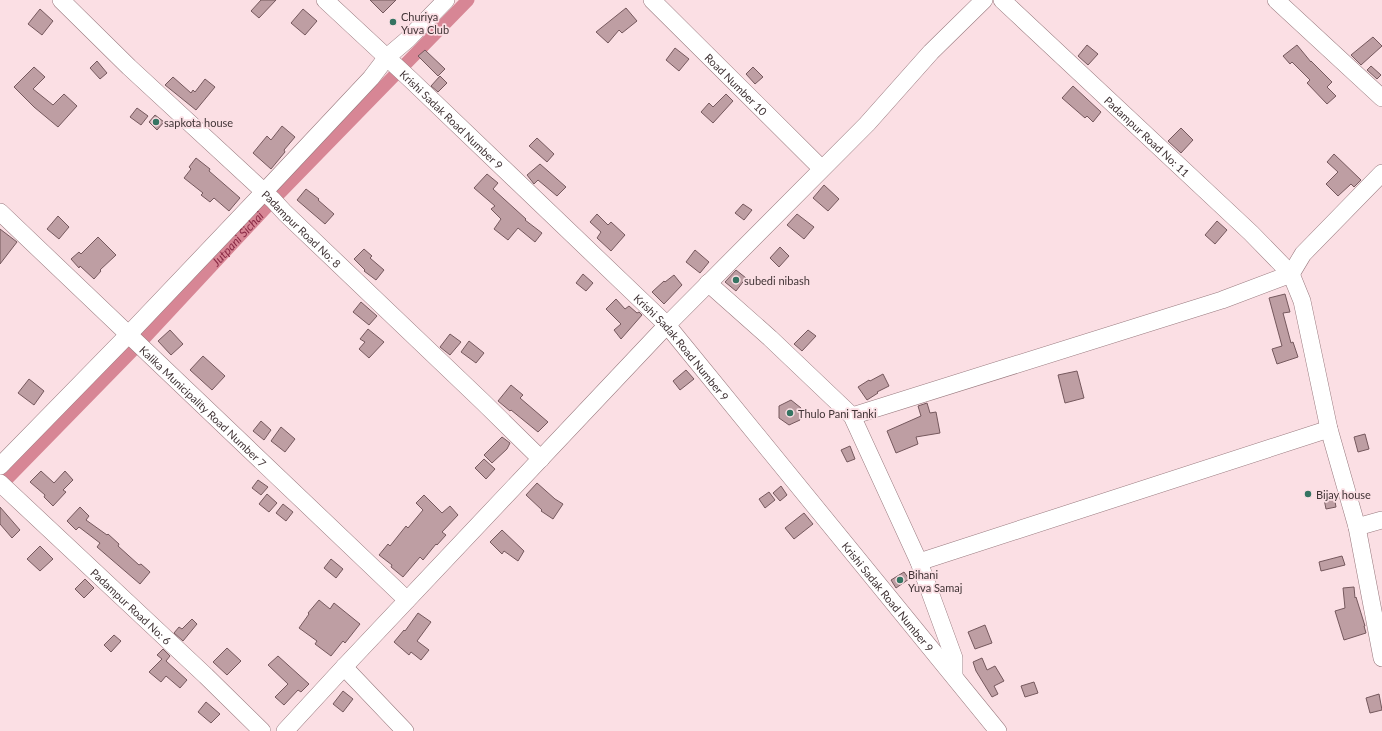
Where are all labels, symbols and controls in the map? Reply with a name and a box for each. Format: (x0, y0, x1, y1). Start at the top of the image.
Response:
place label: Churiya Yuva Club (401, 10, 449, 36)
marker: Churiya Yuva Club (388, 17, 398, 27)
street label: Road Number 10 (703, 50, 771, 118)
street label: Krishi Sadak Road Number 9 (398, 67, 506, 171)
street label: Padampur Road No: 11 (1102, 93, 1193, 179)
place label: sapkota house (164, 116, 233, 129)
marker: sapkota house (151, 117, 161, 127)
street label: Padampur Road No: 8 (260, 187, 344, 270)
water label: Jutpani Sichai (207, 208, 266, 270)
place label: subedi nibash (744, 274, 810, 287)
marker: subedi nibash (731, 275, 741, 285)
street label: Krishi Sadak Road Number 9 (632, 291, 732, 403)
street label: Kalika Municipality Road Number 7 (137, 343, 269, 469)
place label: Thulo Pani Tanki (798, 407, 877, 420)
marker: Thulo Pani Tanki (785, 408, 795, 418)
place label: Bijay house (1316, 488, 1371, 501)
marker: Bijay house (1303, 489, 1313, 499)
street label: Krishi Sadak Road Number 9 (840, 539, 937, 654)
street label: Padampur Road No: 6 (89, 565, 174, 647)
place label: Bihani Yuva Samaj (908, 568, 963, 594)
marker: Bihani Yuva Samaj (895, 575, 905, 585)

